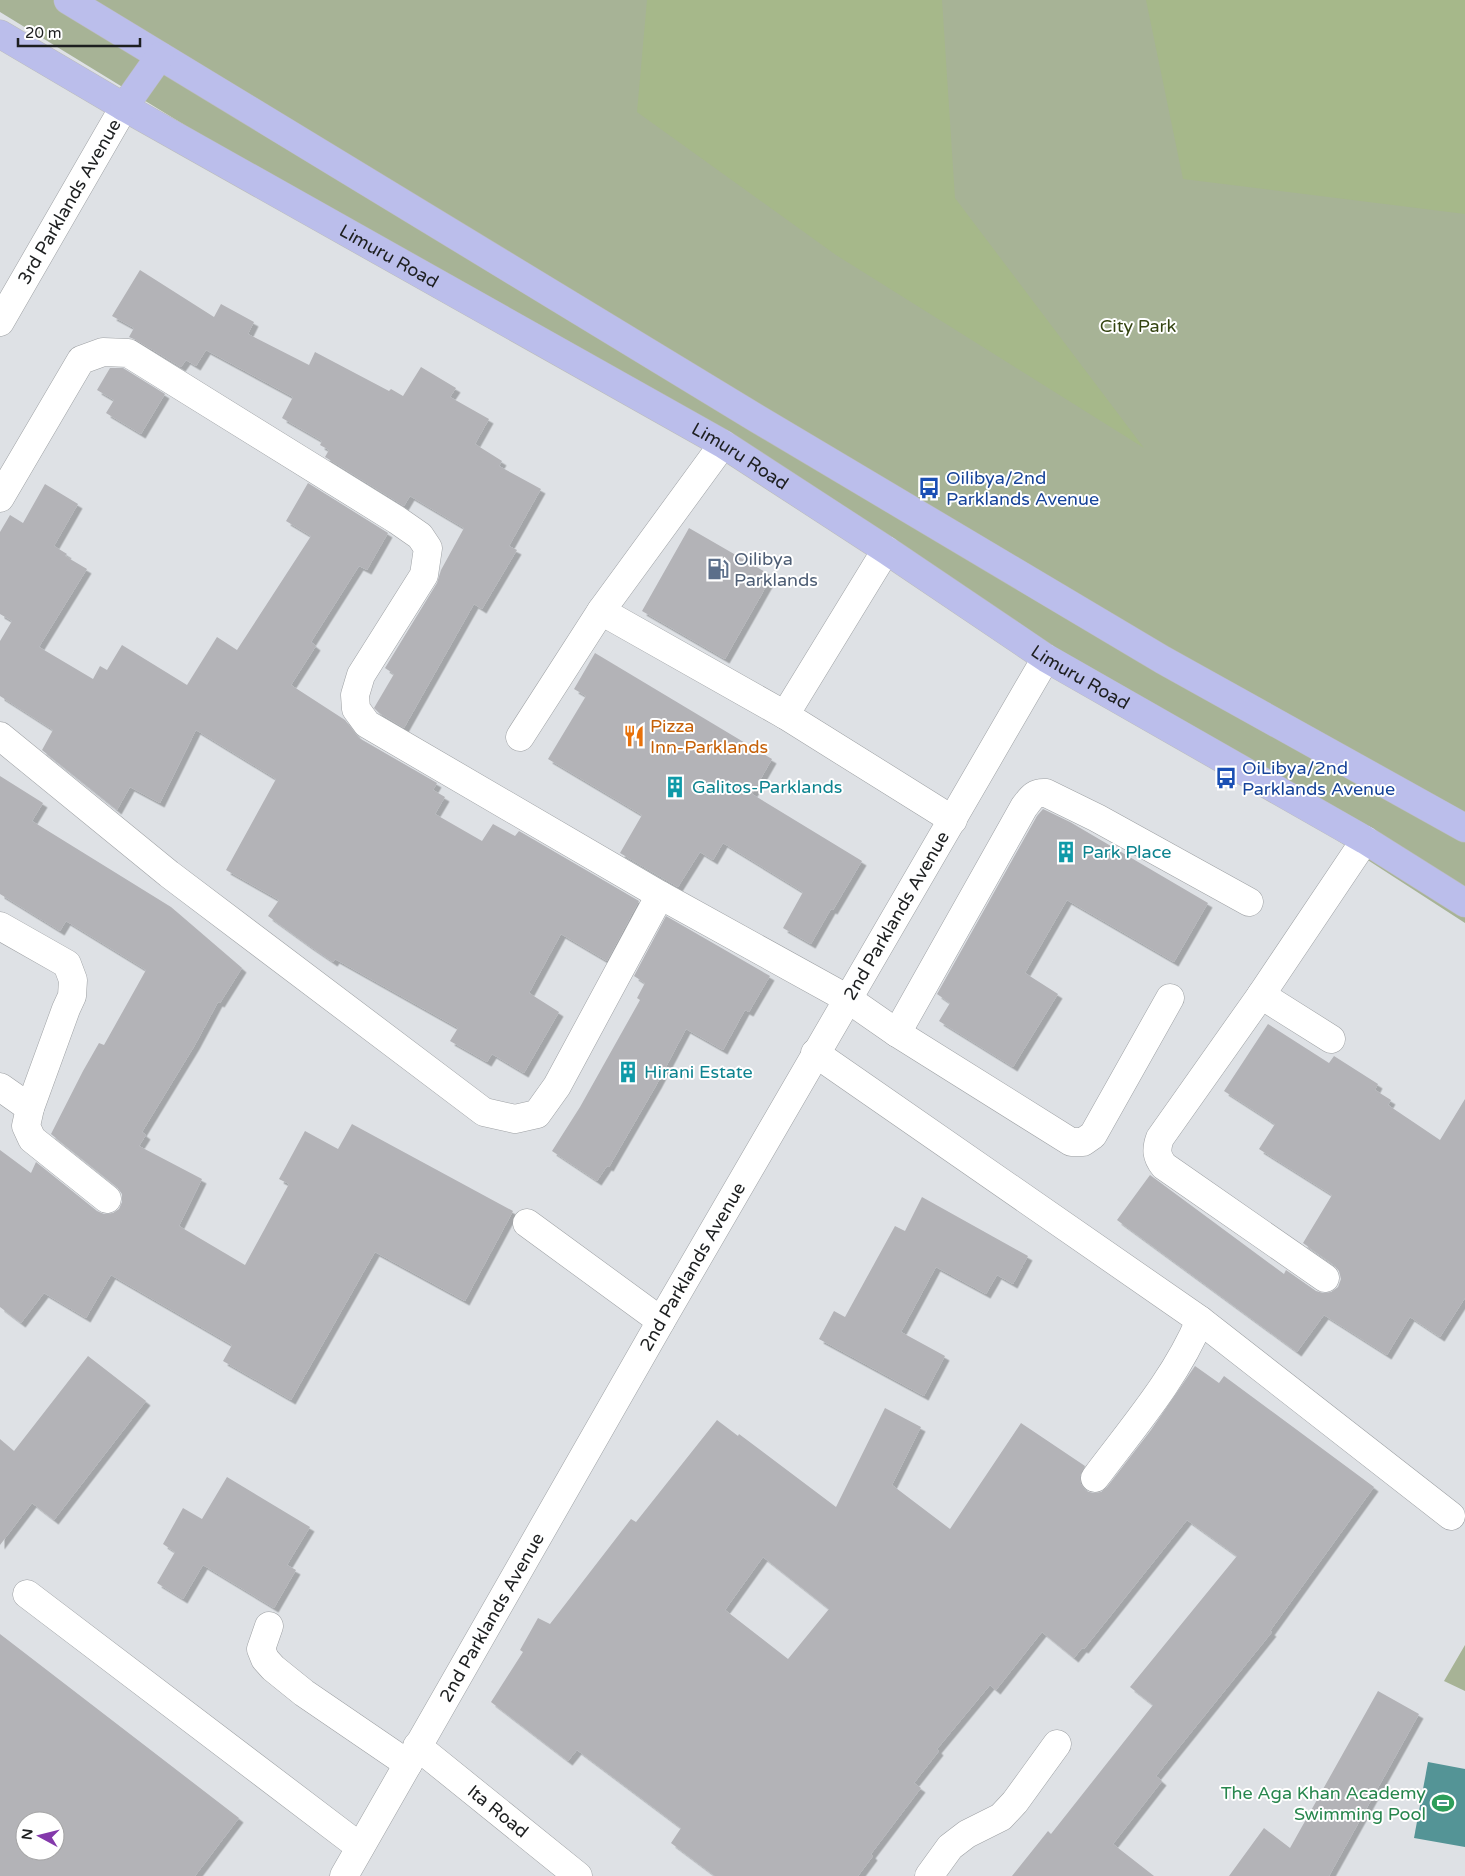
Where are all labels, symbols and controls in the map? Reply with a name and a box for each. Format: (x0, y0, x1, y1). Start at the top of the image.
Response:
scale bar (18, 15, 140, 47)
text: 20 m (25, 24, 62, 42)
street label: 3rd Parklands Avenue (13, 115, 126, 288)
street label: Limuru Road (336, 220, 442, 293)
park label: City Park (1100, 315, 1176, 337)
street label: Limuru Road (688, 418, 793, 495)
place label: Oilibya/2nd Parklands Avenue (946, 467, 1099, 510)
bus stop icon: Oilibya/2nd Parklands Avenue (916, 475, 942, 501)
place label: Oilibya Parklands (734, 548, 818, 591)
fuel station icon: Oilibya Parklands (705, 556, 731, 582)
street label: Limuru Road (1027, 640, 1133, 714)
place label: Pizza Inn-Parklands (650, 715, 768, 758)
restaurant icon: Pizza Inn-Parklands (621, 723, 647, 749)
place label: OiLibya/2nd Parklands Avenue (1242, 757, 1395, 800)
bus stop icon: OiLibya/2nd Parklands Avenue (1213, 765, 1239, 791)
building icon: Galitos-Parklands (662, 774, 688, 800)
place label: Galitos-Parklands (692, 776, 842, 798)
street label: 2nd Parklands Avenue (839, 827, 954, 1004)
building icon: Park Place (1053, 839, 1079, 865)
place label: Park Place (1082, 841, 1171, 863)
building icon: Hirani Estate (615, 1059, 641, 1085)
place label: Hirani Estate (644, 1061, 753, 1083)
street label: 2nd Parklands Avenue (635, 1178, 750, 1355)
street label: 2nd Parklands Avenue (435, 1529, 549, 1706)
street label: Ita Road (463, 1780, 533, 1842)
place label: The Aga Khan Academy Swimming Pool (1221, 1782, 1426, 1825)
sports icon: The Aga Khan Academy Swimming Pool (1430, 1790, 1456, 1816)
north arrow (15, 1811, 65, 1861)
text: N (18, 1828, 37, 1841)

